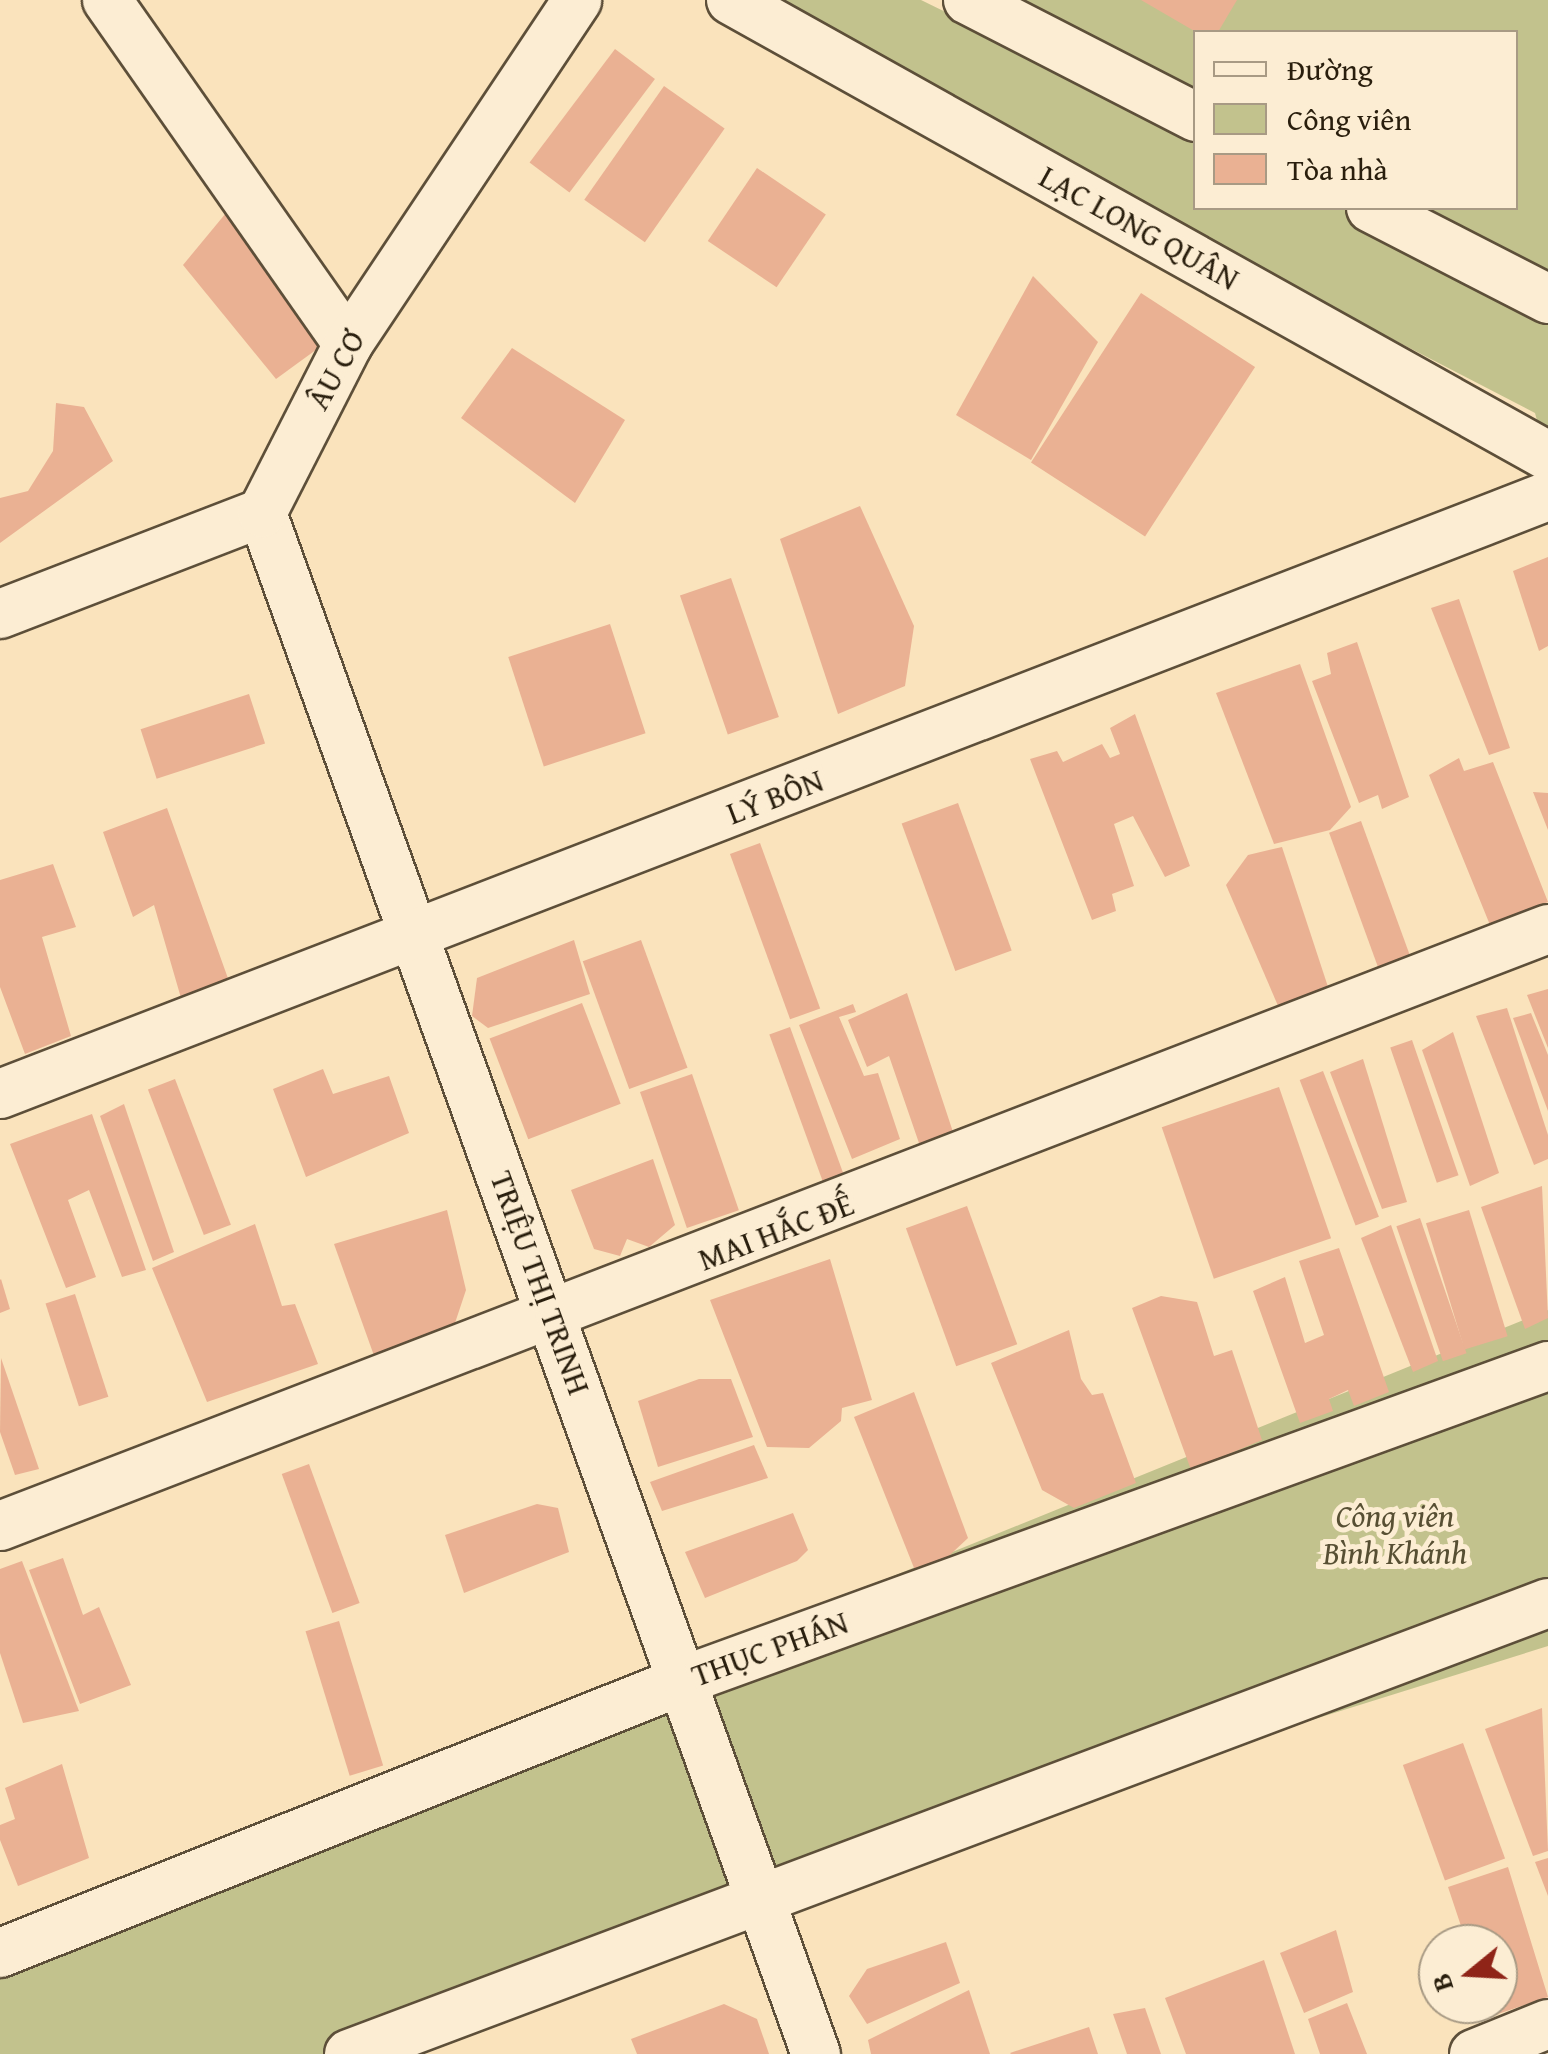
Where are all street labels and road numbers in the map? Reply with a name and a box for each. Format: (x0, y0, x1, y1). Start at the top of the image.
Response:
street label: LẠC LONG QUÂN (1033, 157, 1245, 299)
street label: ÂU CƠ (299, 324, 373, 416)
street label: LÝ BÔN (721, 761, 829, 833)
street label: TRIỆU THỊ TRINH (482, 1166, 598, 1400)
street label: MAI HẮC ĐẾ (693, 1185, 859, 1279)
street label: THỤC PHÁN (687, 1603, 853, 1695)

